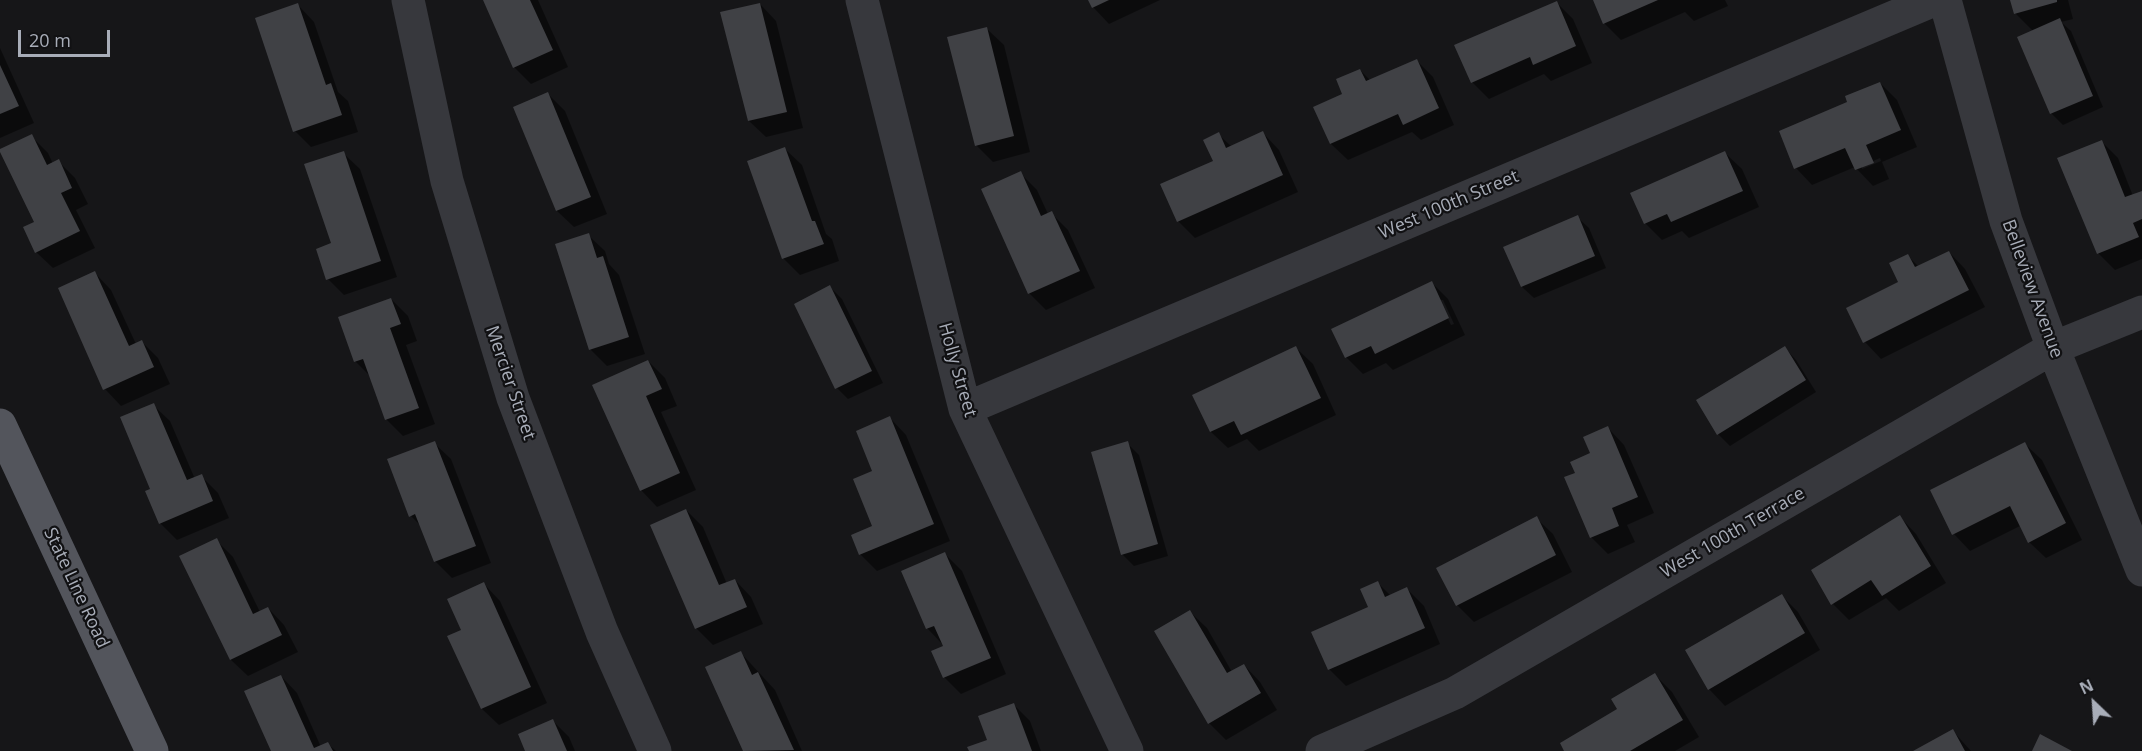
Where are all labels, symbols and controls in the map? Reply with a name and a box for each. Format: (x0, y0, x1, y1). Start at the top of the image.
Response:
scale bar (21, 18, 112, 56)
text: 20 m (29, 28, 71, 52)
street label: West 100th Street (1376, 166, 1522, 244)
street label: Belleview Avenue (1997, 217, 2067, 361)
street label: Holly Street (933, 320, 981, 420)
street label: Mercier Street (480, 323, 540, 443)
street label: West 100th Terrace (1657, 483, 1809, 583)
street label: State Line Road (39, 524, 113, 652)
north arrow (2064, 673, 2124, 733)
text: N (2076, 674, 2097, 699)

